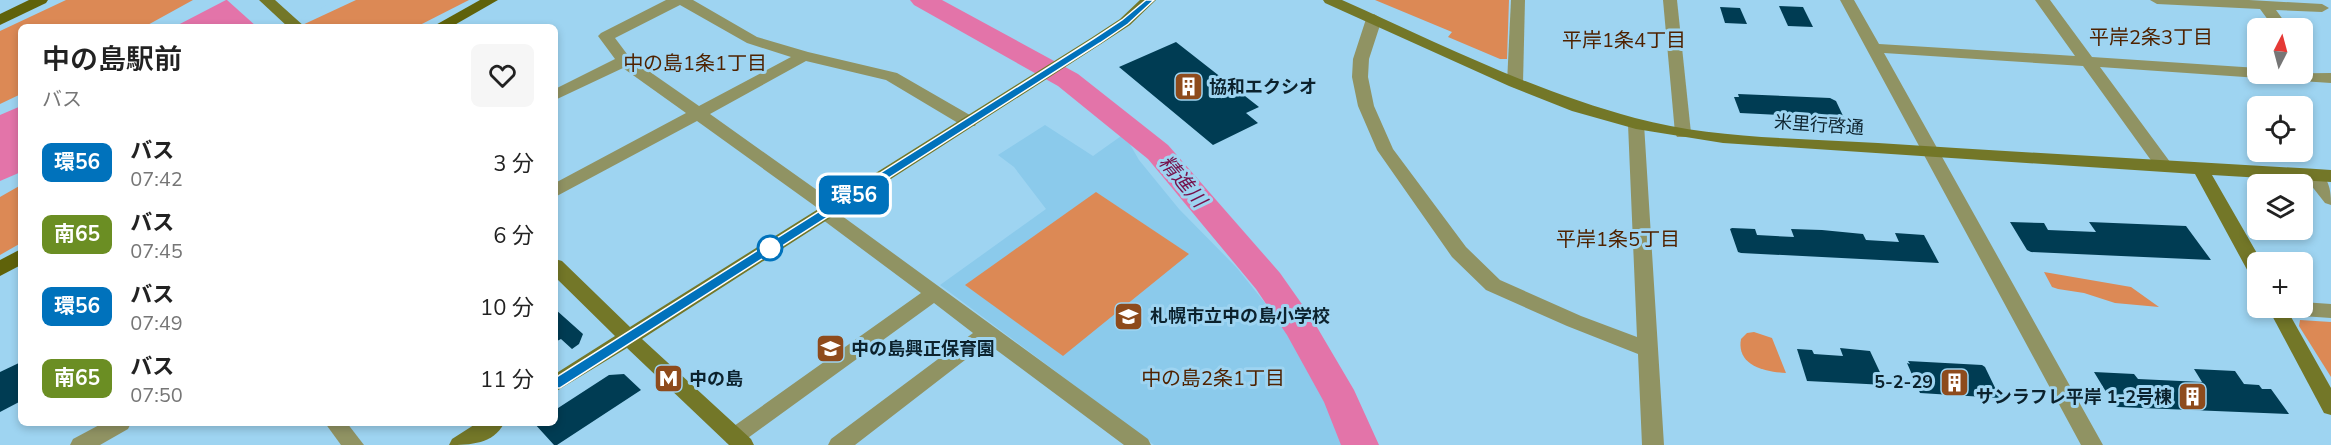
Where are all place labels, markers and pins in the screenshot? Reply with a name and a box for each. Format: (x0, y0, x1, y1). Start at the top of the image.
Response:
building icon: 協和エクシオ (1172, 71, 1204, 103)
place label: 協和エクシオ (1209, 75, 1317, 99)
unlabelled marker (757, 235, 783, 261)
school or university icon: 札幌市立中の島小学校 (1113, 300, 1145, 332)
place label: 札幌市立中の島小学校 (1150, 304, 1330, 328)
school or university icon: 中の島興正保育園 (814, 333, 846, 365)
place label: 中の島興正保育園 (851, 337, 995, 361)
metro station icon: 中の島 (652, 363, 684, 395)
building icon: 5-2-29 (1938, 366, 1970, 398)
place label: 中の島 (689, 367, 743, 391)
place label: 5-2-29 (1874, 370, 1933, 394)
building icon: サンラフレ平岸 1-2号棟 (2177, 381, 2209, 413)
place label: サンラフレ平岸 1-2号棟 (1976, 385, 2172, 409)

